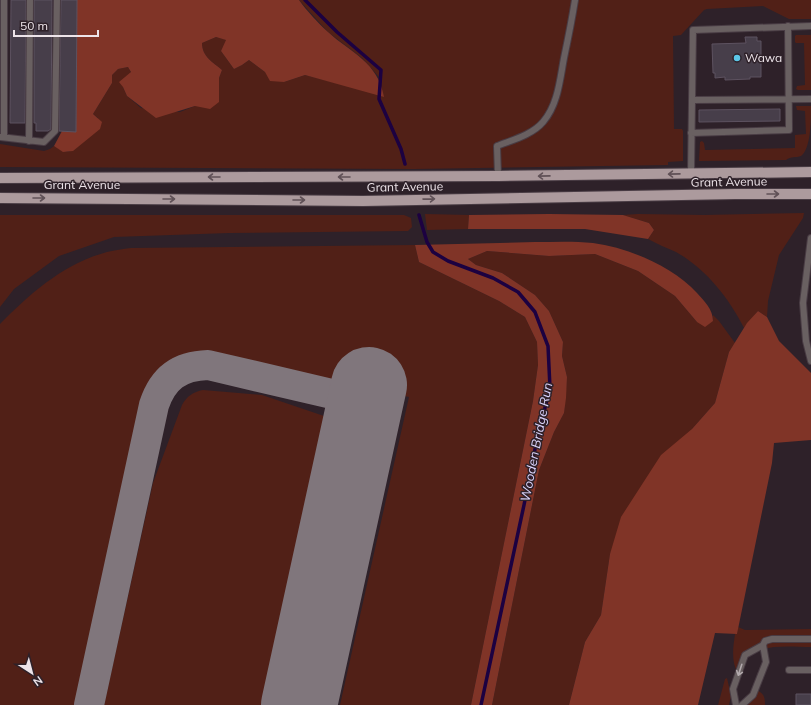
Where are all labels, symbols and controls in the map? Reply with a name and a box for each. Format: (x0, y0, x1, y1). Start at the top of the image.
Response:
scale bar (14, 12, 98, 38)
text: 50 m (20, 18, 48, 33)
place label: Wawa (745, 50, 782, 65)
marker: Wawa (732, 53, 742, 63)
one-way arrow (668, 170, 681, 177)
one-way arrow (538, 172, 551, 180)
one-way arrow (338, 173, 351, 181)
street label: Grant Avenue (691, 173, 767, 190)
one-way arrow (208, 174, 221, 181)
street label: Grant Avenue (44, 177, 120, 192)
street label: Grant Avenue (367, 178, 443, 195)
one-way arrow (766, 190, 779, 198)
one-way arrow (32, 194, 45, 202)
one-way arrow (162, 195, 175, 203)
one-way arrow (292, 196, 305, 204)
one-way arrow (422, 196, 435, 203)
water label: Wooden Bridge Run (517, 381, 555, 503)
north arrow (12, 653, 52, 693)
one-way arrow (736, 663, 743, 676)
text: N (30, 673, 45, 689)

